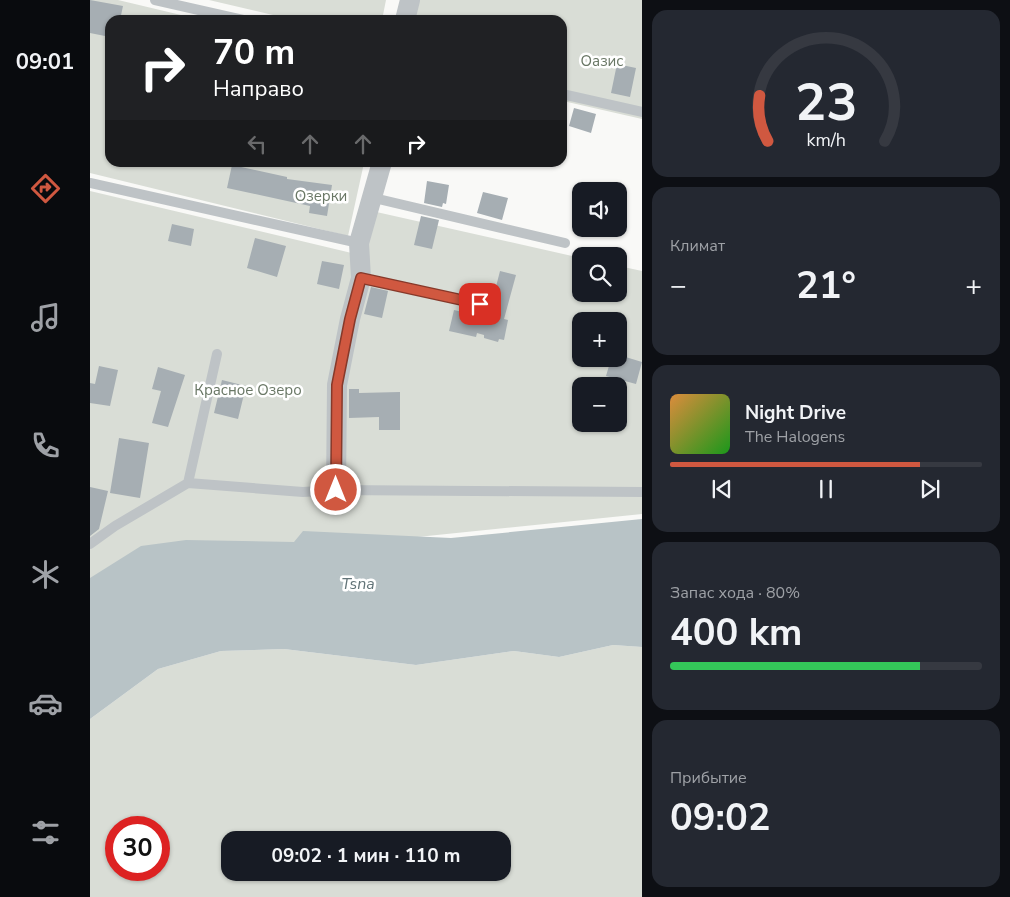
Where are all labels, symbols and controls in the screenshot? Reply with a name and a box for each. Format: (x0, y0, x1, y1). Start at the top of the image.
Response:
text: 70 m (213, 29, 295, 76)
icon: right (130, 35, 195, 100)
text: 09:01 (16, 47, 74, 77)
park label: Оазис (581, 51, 623, 71)
text: 23 (795, 67, 857, 138)
text: Направо (213, 74, 304, 104)
text: km/h (806, 128, 846, 152)
icon: left (243, 130, 271, 158)
icon: ahead (296, 130, 324, 158)
icon: ahead (349, 130, 377, 158)
icon: right (402, 130, 430, 158)
icon: directions (28, 171, 63, 206)
map controls (572, 182, 627, 432)
button: sound (572, 182, 627, 237)
park label: Озерки (295, 186, 347, 206)
text: Климат (670, 235, 725, 257)
button: search (572, 247, 627, 302)
text: 21° (796, 260, 856, 311)
text: − (670, 267, 687, 305)
text: + (965, 267, 982, 305)
pin (459, 283, 501, 325)
icon: arrive (466, 290, 494, 318)
icon: music (28, 300, 63, 335)
button: + (572, 312, 627, 367)
button: − (572, 377, 627, 432)
park label: Красное Озеро (194, 380, 302, 400)
text: Night Drive (745, 400, 846, 426)
text: The Halogens (745, 426, 845, 448)
icon: phone (28, 428, 63, 463)
position arrow (309, 463, 361, 515)
icon: previous (708, 475, 736, 503)
icon: pause (812, 475, 840, 503)
icon: next (916, 475, 944, 503)
icon: climate (28, 557, 63, 592)
water label: Tsna (341, 573, 375, 595)
text: Запас хода · 80% (670, 582, 800, 604)
text: 400 km (670, 607, 802, 658)
icon: car (28, 686, 63, 721)
text: Прибытие (670, 767, 747, 789)
text: 09:02 (670, 792, 771, 843)
icon: filters (28, 815, 63, 850)
speed limit sign: 30 (105, 816, 170, 881)
text: 09:02 · 1 мин · 110 m (272, 843, 460, 869)

